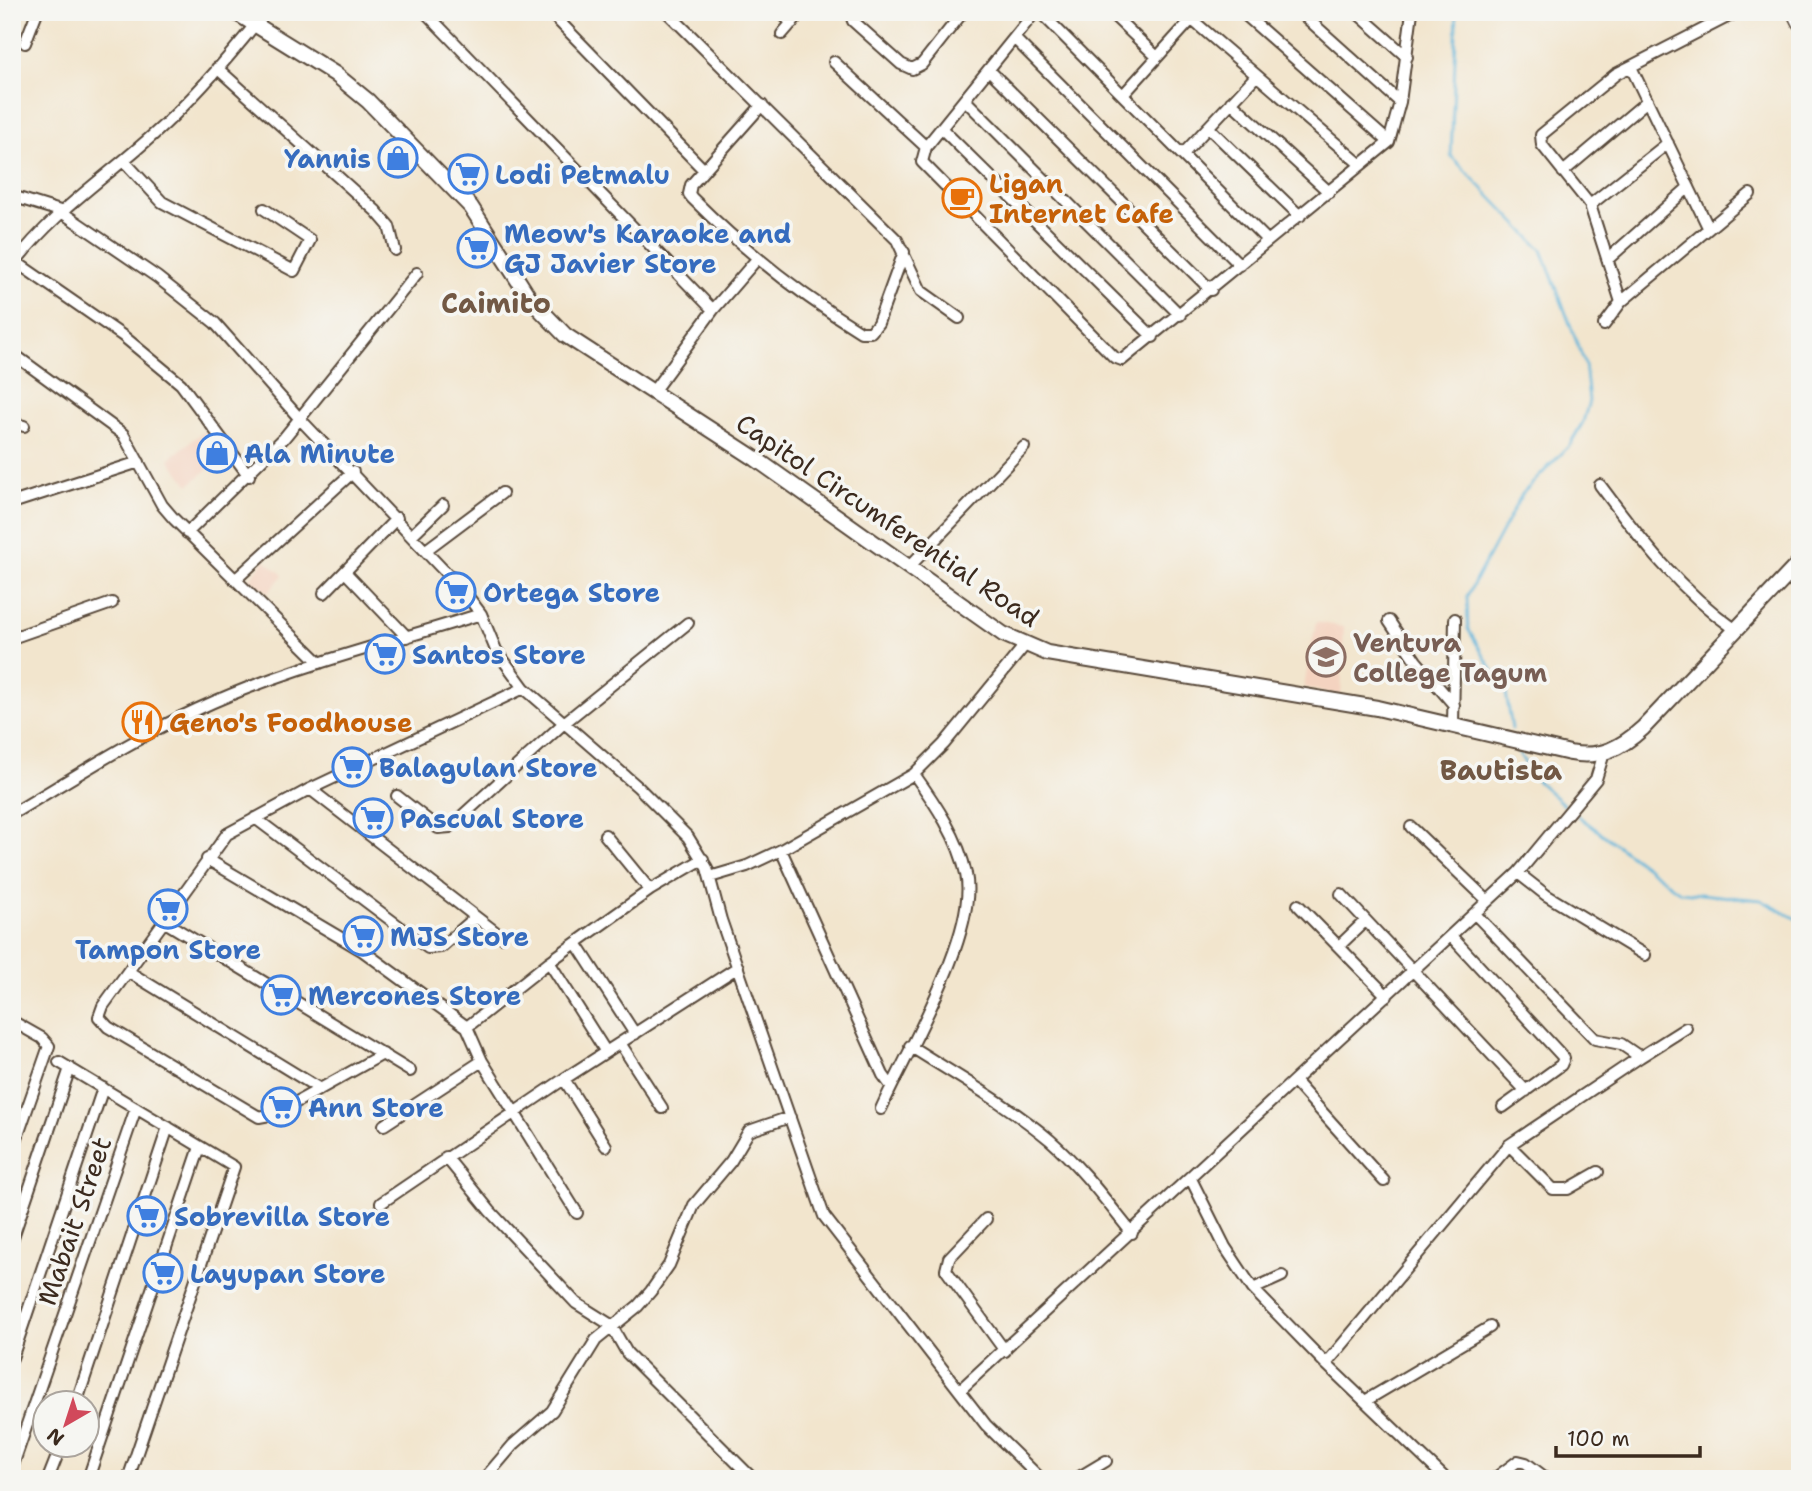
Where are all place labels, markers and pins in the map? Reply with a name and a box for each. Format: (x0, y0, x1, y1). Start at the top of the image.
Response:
shop icon: Yannis (377, 137, 419, 179)
place label: Yannis (284, 141, 371, 176)
supermarket icon: Lodi Petmalu (447, 153, 489, 195)
place label: Lodi Petmalu (495, 157, 670, 192)
place label: Ligan Internet Cafe (989, 166, 1174, 231)
cafe icon: Ligan Internet Cafe (941, 177, 983, 219)
place label: Meow's Karaoke and GJ Javier Store (504, 216, 791, 281)
supermarket icon: Meow's Karaoke and GJ Javier Store (456, 227, 498, 269)
shop icon: Ala Minute (196, 432, 238, 474)
place label: Ala Minute (244, 436, 395, 471)
supermarket icon: Ortega Store (435, 571, 477, 613)
place label: Ortega Store (483, 575, 660, 610)
place label: Ventura College Tagum (1353, 625, 1547, 690)
supermarket icon: Santos Store (364, 633, 406, 675)
school or university icon: Ventura College Tagum (1305, 636, 1347, 678)
place label: Santos Store (412, 637, 586, 672)
restaurant icon: Geno's Foodhouse (121, 701, 163, 743)
place label: Geno's Foodhouse (169, 705, 413, 740)
supermarket icon: Balagulan Store (331, 746, 373, 788)
place label: Balagulan Store (379, 750, 598, 785)
supermarket icon: Pascual Store (352, 797, 394, 839)
place label: Pascual Store (400, 801, 584, 836)
supermarket icon: Tampon Store (147, 888, 189, 930)
supermarket icon: MJS Store (342, 915, 384, 957)
place label: MJS Store (390, 919, 529, 954)
place label: Tampon Store (75, 932, 261, 967)
supermarket icon: Mercones Store (260, 974, 302, 1016)
place label: Mercones Store (308, 978, 521, 1013)
supermarket icon: Ann Store (260, 1086, 302, 1128)
place label: Ann Store (308, 1090, 444, 1125)
supermarket icon: Sobrevilla Store (126, 1195, 168, 1237)
place label: Sobrevilla Store (174, 1199, 390, 1234)
supermarket icon: Layupan Store (142, 1252, 184, 1294)
place label: Layupan Store (190, 1256, 386, 1291)

